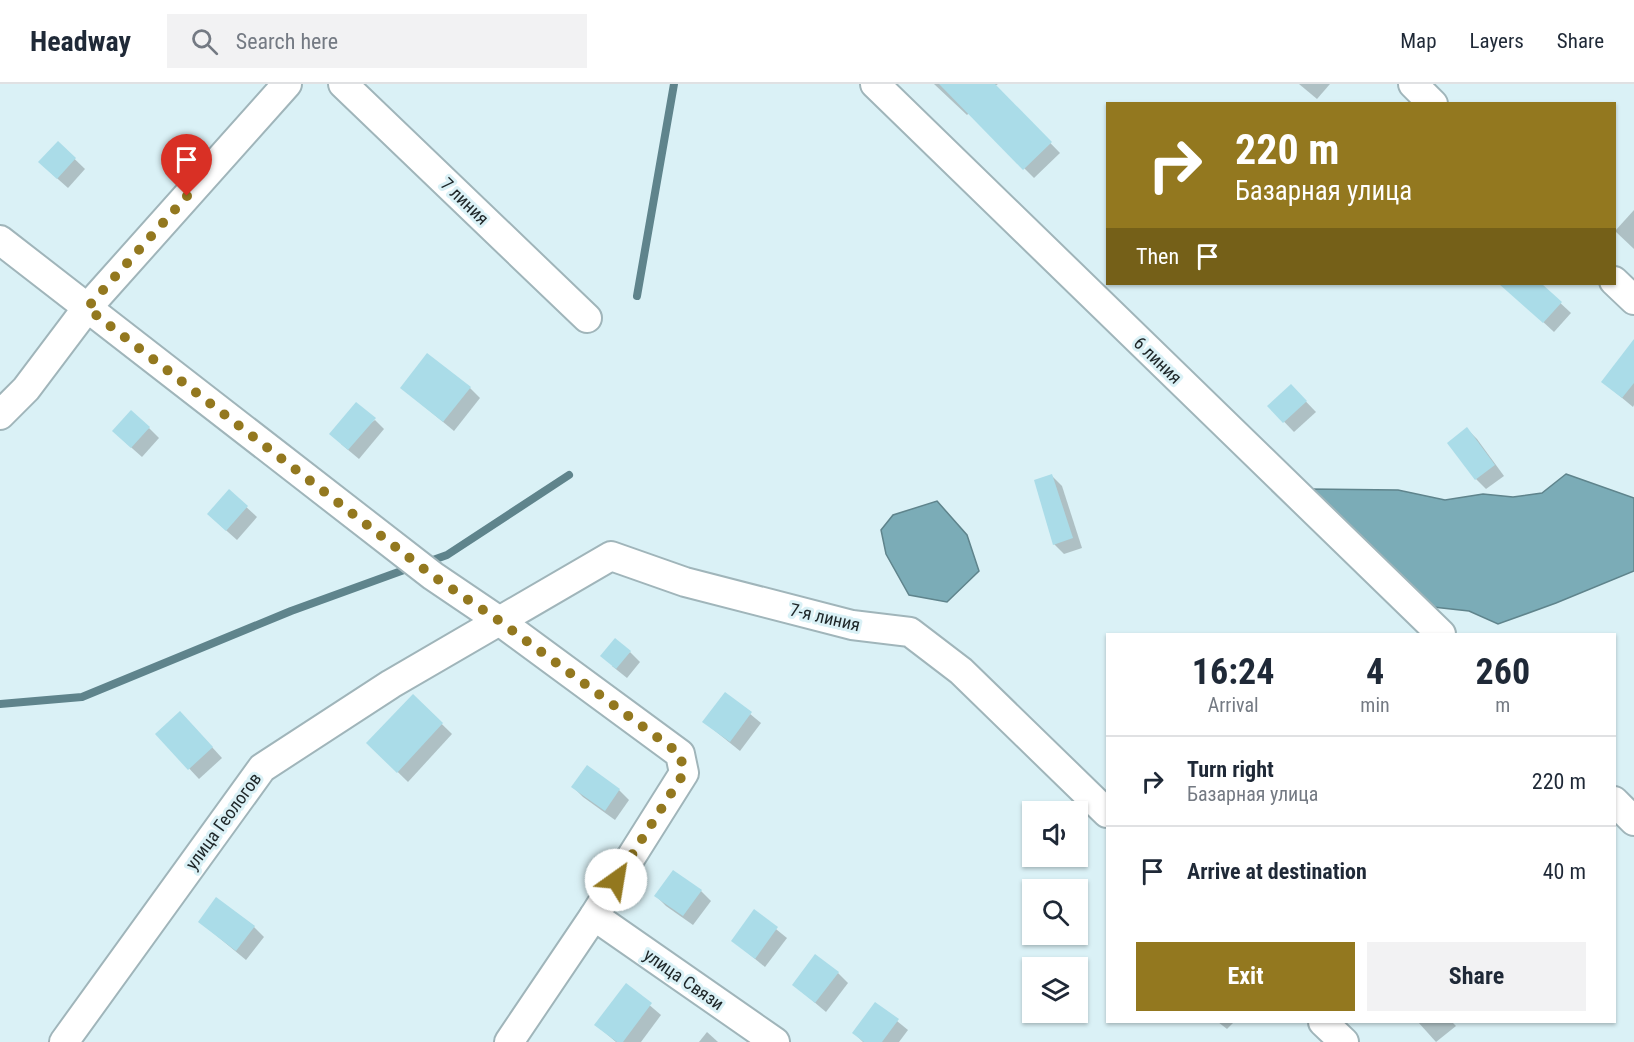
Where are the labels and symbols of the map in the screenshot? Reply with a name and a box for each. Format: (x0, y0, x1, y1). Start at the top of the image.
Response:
pin (161, 134, 212, 196)
street label: 7 линия (437, 173, 493, 229)
street label: 6 линия (1130, 332, 1186, 388)
street label: 7-я линия (788, 599, 862, 635)
street label: улица Геологов (181, 768, 265, 874)
position arrow (584, 848, 648, 912)
street label: улица Связи (640, 944, 728, 1014)

